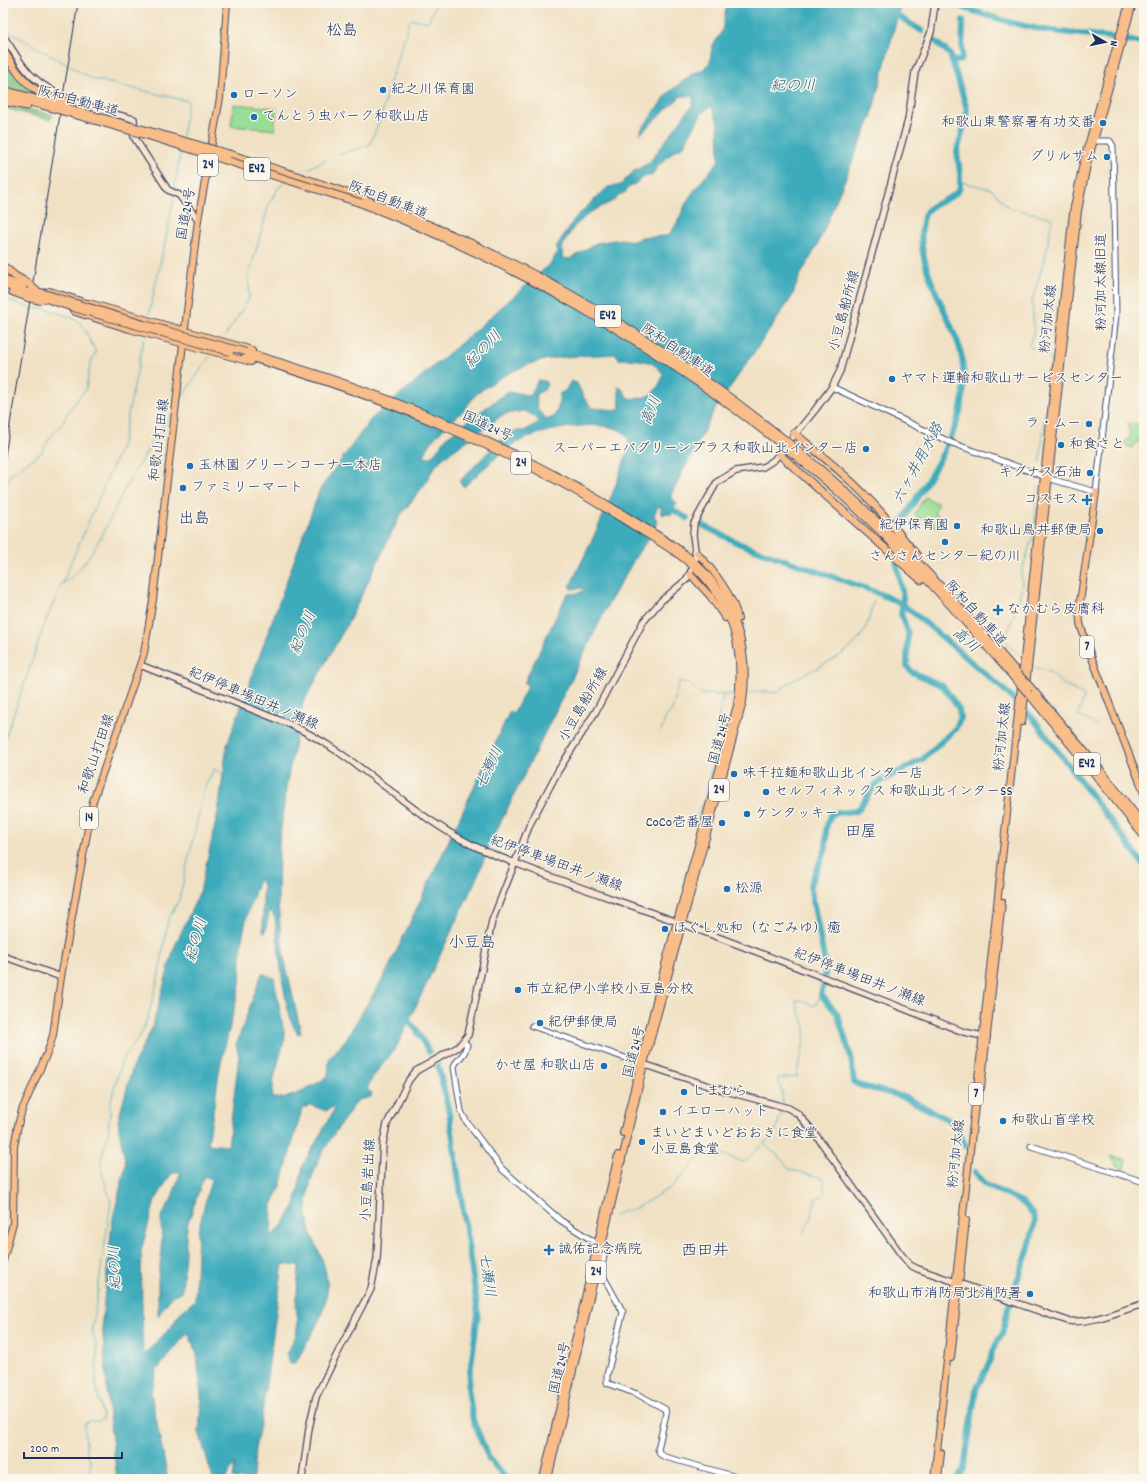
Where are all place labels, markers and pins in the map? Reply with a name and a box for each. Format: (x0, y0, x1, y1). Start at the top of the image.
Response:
place label: 紀之川保育園 (391, 80, 475, 100)
place label: ローソン (242, 85, 298, 105)
marker: 紀之川保育園 (378, 85, 388, 95)
marker: ローソン (229, 90, 239, 100)
place label: てんとう虫パーク和歌山店 (262, 107, 430, 127)
marker: てんとう虫パーク和歌山店 (249, 112, 259, 122)
place label: 和歌山東警察署有功交番 (941, 113, 1095, 133)
marker: 和歌山東警察署有功交番 (1098, 118, 1108, 128)
place label: グリルサム (1030, 147, 1099, 167)
marker: グリルサム (1102, 152, 1112, 162)
place label: ヤマト運輸和歌山サービスセンター (900, 369, 1123, 389)
marker: ヤマト運輸和歌山サービスセンター (887, 374, 897, 384)
place label: ラ・ムー (1026, 414, 1081, 434)
marker: ラ・ムー (1084, 419, 1094, 429)
place label: 和食さと (1069, 435, 1125, 455)
place label: スーパーエバグリーンプラス和歌山北インター店 (553, 439, 858, 459)
marker: 和食さと (1056, 440, 1066, 450)
marker: スーパーエバグリーンプラス和歌山北インター店 (861, 444, 871, 454)
place label: 玉林園 グリーンコーナー本店 (198, 456, 382, 476)
marker: 玉林園 グリーンコーナー本店 (185, 461, 195, 471)
place label: キグナス石油 (999, 463, 1082, 483)
marker: キグナス石油 (1085, 468, 1095, 478)
place label: ファミリーマート (191, 478, 303, 498)
marker: ファミリーマート (178, 483, 188, 493)
place label: コスモス (1024, 490, 1079, 510)
marker: コスモス (1082, 495, 1092, 505)
place label: 紀伊保育園 (879, 516, 949, 536)
marker: 紀伊保育園 (952, 521, 962, 531)
place label: 和歌山鳥井郵便局 (980, 521, 1092, 541)
marker: 和歌山鳥井郵便局 (1095, 526, 1105, 536)
marker: さんさんセンター紀の川 (940, 537, 950, 547)
place label: さんさんセンター紀の川 (869, 547, 1021, 567)
place label: なかむら皮膚科 (1007, 600, 1105, 620)
marker: なかむら皮膚科 (992, 604, 1004, 616)
place label: 味千拉麺和歌山北インター店 (742, 764, 923, 784)
marker: 味千拉麺和歌山北インター店 (729, 769, 739, 779)
place label: セルフィネックス 和歌山北インターSS (774, 782, 1013, 802)
marker: セルフィネックス 和歌山北インターSS (761, 787, 771, 797)
place label: ケンタッキー (755, 804, 838, 824)
marker: ケンタッキー (742, 809, 752, 819)
place label: CoCo壱番屋 (646, 813, 714, 833)
marker: CoCo壱番屋 (717, 818, 727, 828)
place label: 松源 (735, 879, 763, 899)
marker: 松源 (722, 884, 732, 894)
place label: ほぐし処和（なごみゆ）癒 (673, 919, 841, 939)
marker: ほぐし処和（なごみゆ）癒 (660, 924, 670, 934)
place label: 市立紀伊小学校小豆島分校 (526, 980, 694, 1000)
marker: 市立紀伊小学校小豆島分校 (513, 985, 523, 995)
place label: 紀伊郵便局 (548, 1013, 618, 1033)
marker: 紀伊郵便局 (535, 1018, 545, 1028)
place label: かせ屋 和歌山店 (495, 1056, 596, 1076)
marker: かせ屋 和歌山店 (599, 1061, 609, 1071)
place label: しまむら (692, 1082, 748, 1102)
marker: しまむら (679, 1087, 689, 1097)
place label: イエローハット (671, 1102, 769, 1122)
marker: イエローハット (658, 1107, 668, 1117)
place label: 和歌山盲学校 (1011, 1111, 1095, 1131)
marker: 和歌山盲学校 (998, 1116, 1008, 1126)
place label: まいどまいどおおきに食堂 小豆島食堂 (650, 1124, 818, 1160)
marker: まいどまいどおおきに食堂 小豆島食堂 (637, 1137, 647, 1147)
place label: 誠佑記念病院 (558, 1240, 642, 1260)
marker: 誠佑記念病院 (543, 1244, 555, 1256)
place label: 和歌山市消防局北消防署 (868, 1284, 1022, 1304)
marker: 和歌山市消防局北消防署 (1025, 1289, 1035, 1299)

